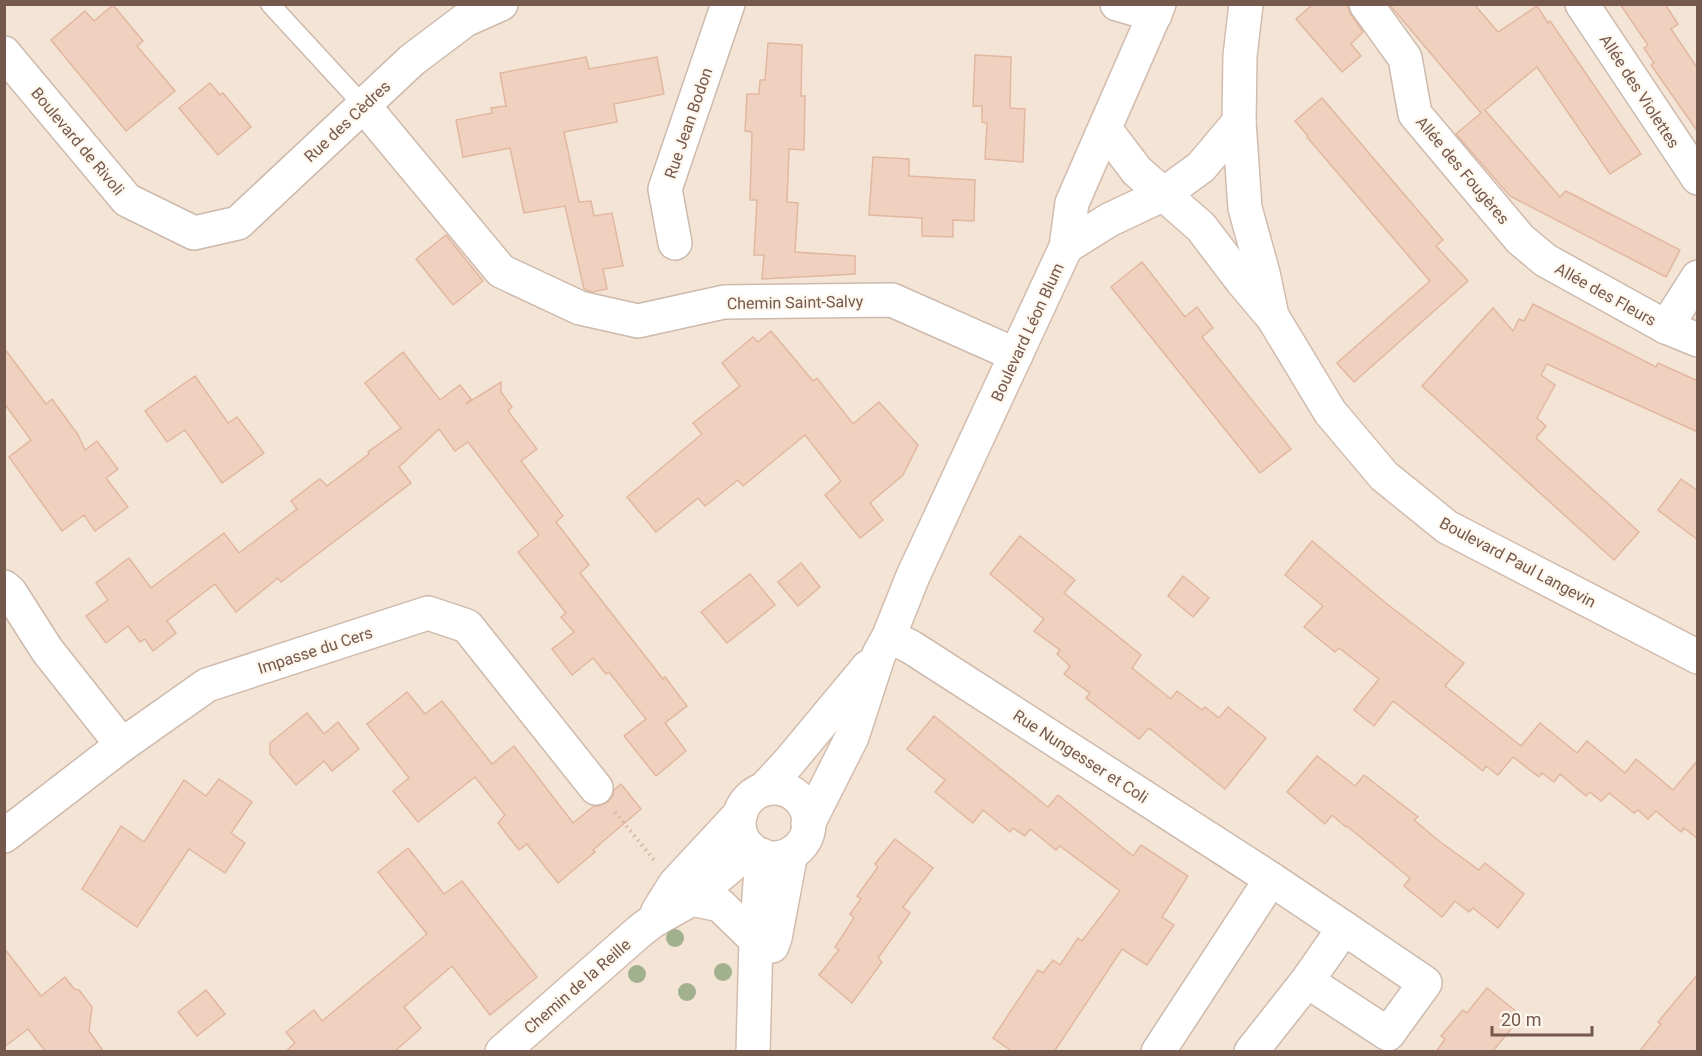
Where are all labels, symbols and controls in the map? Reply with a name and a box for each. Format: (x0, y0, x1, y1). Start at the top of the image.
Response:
street label: Allée des Violettes (1596, 31, 1683, 152)
street label: Rue Jean Bodon (661, 65, 716, 181)
street label: Rue des Cèdres (300, 77, 394, 166)
street label: Boulevard de Rivoli (27, 84, 128, 199)
street label: Allée des Fougères (1412, 113, 1513, 228)
street label: Allée des Fleurs (1552, 259, 1660, 330)
street label: Boulevard Léon Blum (987, 260, 1068, 404)
street label: Chemin Saint-Salvy (727, 292, 864, 313)
street label: Boulevard Paul Langevin (1436, 513, 1599, 612)
street label: Impasse du Cers (255, 623, 375, 678)
street label: Rue Nungesser et Coli (1010, 706, 1152, 807)
street label: Chemin de la Reille (520, 935, 634, 1038)
scale bar (1492, 999, 1592, 1037)
text: 20 m (1501, 1009, 1541, 1030)

